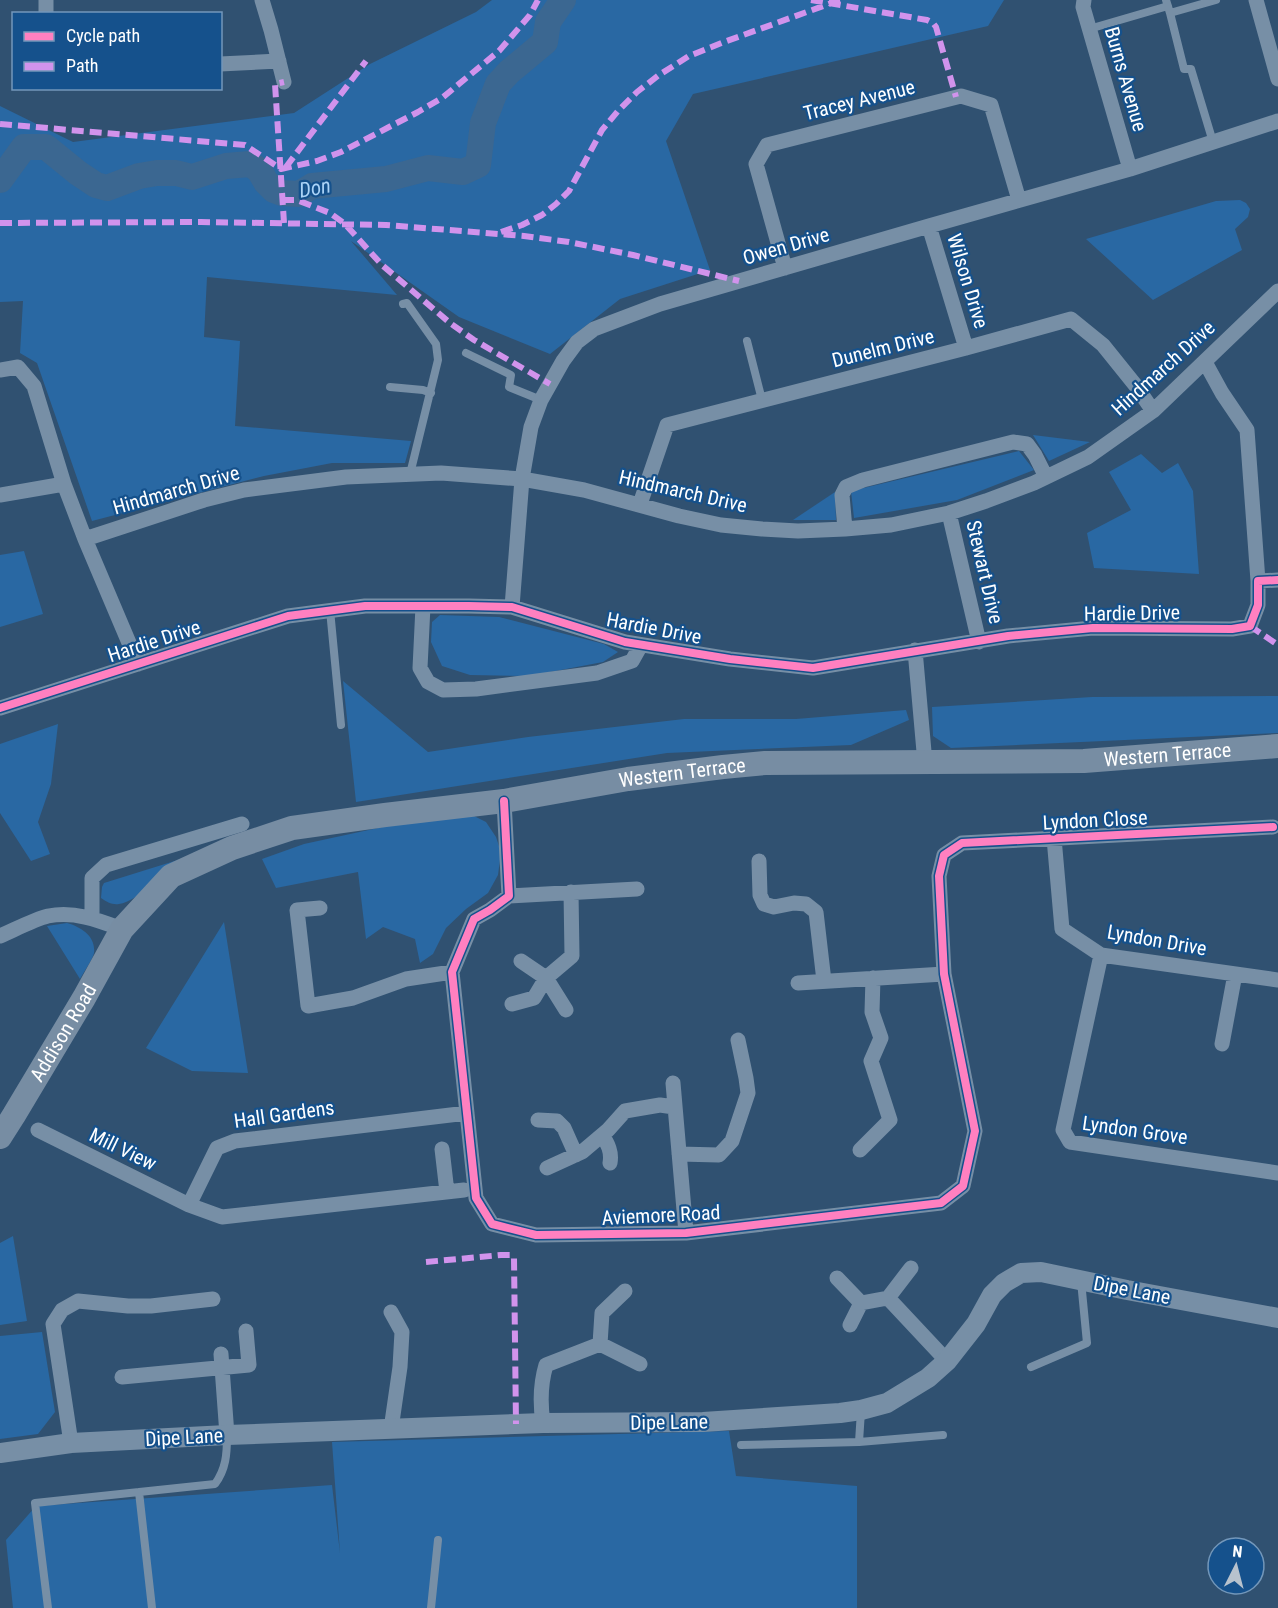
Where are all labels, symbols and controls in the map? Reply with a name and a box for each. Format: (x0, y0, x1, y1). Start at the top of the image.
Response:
legend (12, 12, 222, 90)
street label: Burns Avenue (1100, 24, 1152, 134)
text: Cycle path (66, 25, 140, 46)
text: Path (66, 55, 99, 76)
street label: Tracey Avenue (801, 75, 917, 125)
water label: Don (297, 173, 333, 203)
street label: Owen Drive (740, 222, 832, 270)
street label: Wilson Drive (942, 231, 994, 331)
street label: Hindmarch Drive (1106, 315, 1220, 421)
street label: Dunelm Drive (829, 324, 937, 372)
street label: Hindmarch Drive (110, 460, 242, 520)
street label: Hindmarch Drive (617, 465, 749, 517)
street label: Stewart Drive (961, 518, 1009, 626)
street label: Hardie Drive (1084, 600, 1180, 626)
street label: Hardie Drive (604, 607, 704, 649)
street label: Hardie Drive (105, 615, 203, 667)
street label: Western Terrace (1103, 738, 1232, 771)
street label: Western Terrace (617, 753, 747, 792)
street label: Lyndon Close (1042, 805, 1148, 835)
street label: Lyndon Drive (1105, 919, 1209, 961)
street label: Addison Road (25, 980, 101, 1086)
street label: Hall Gardens (232, 1095, 336, 1133)
street label: Lyndon Grove (1081, 1111, 1189, 1149)
street label: Mill View (86, 1123, 160, 1175)
street label: Aviemore Road (601, 1200, 721, 1230)
street label: Dipe Lane (1091, 1271, 1173, 1309)
street label: Dipe Lane (630, 1409, 708, 1435)
street label: Dipe Lane (144, 1423, 224, 1451)
north arrow (1206, 1536, 1266, 1596)
text: N (1232, 1542, 1243, 1562)

